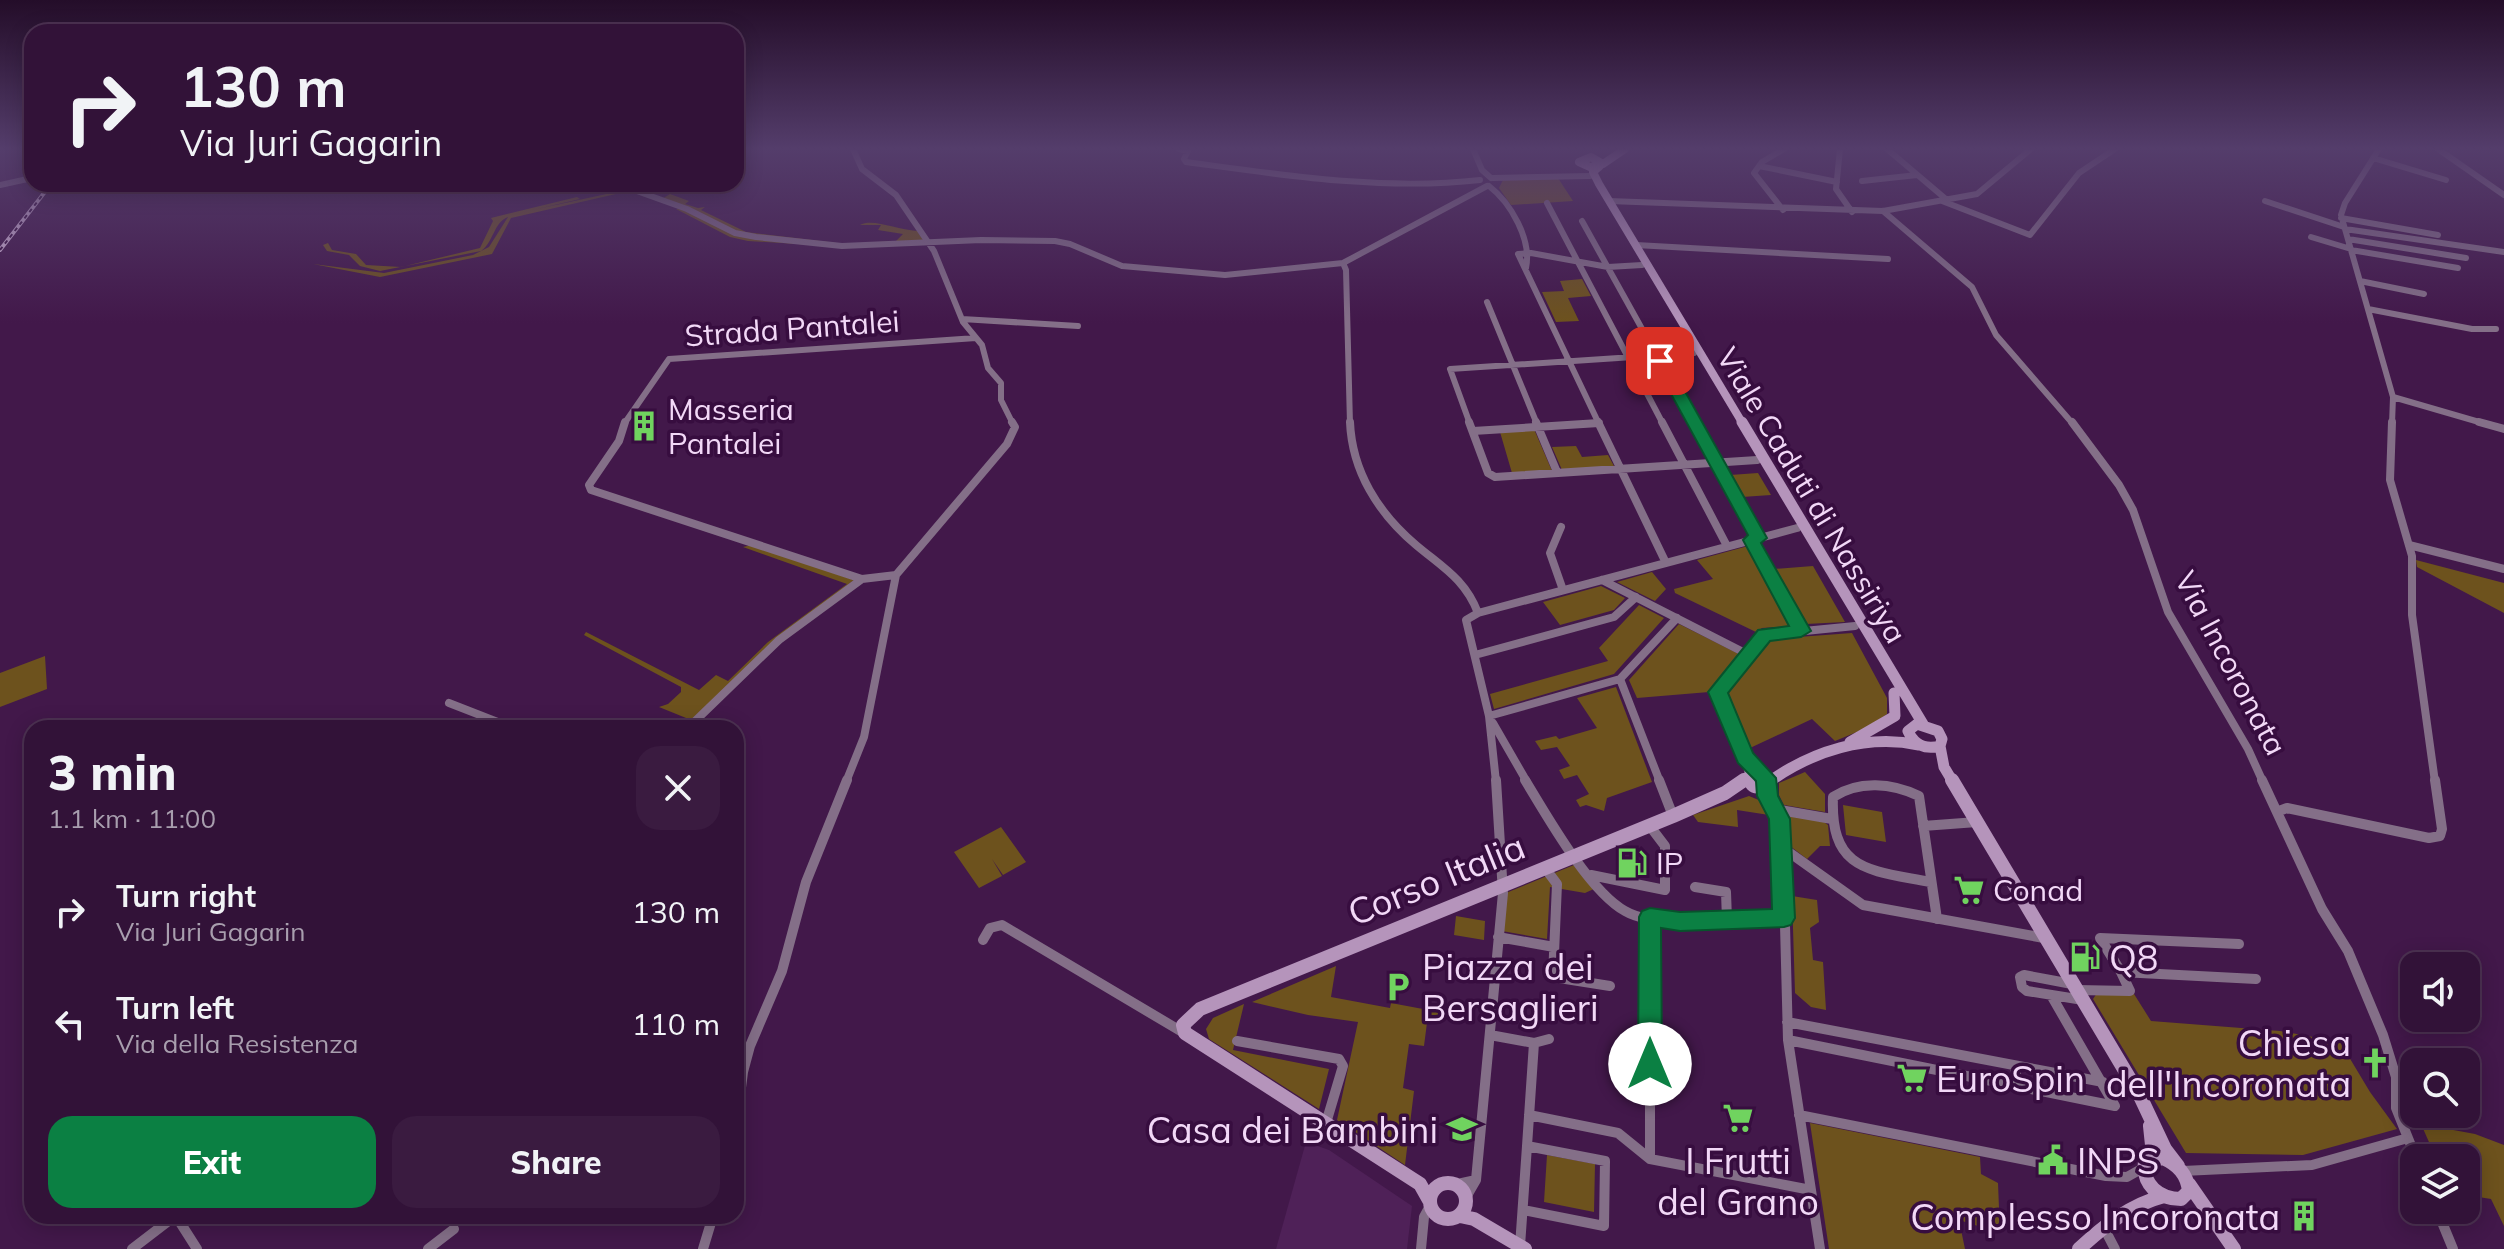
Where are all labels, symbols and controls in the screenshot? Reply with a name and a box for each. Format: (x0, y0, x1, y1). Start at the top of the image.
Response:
text: 130 m (180, 51, 347, 121)
icon: right (48, 56, 152, 160)
text: Via Juri Gagarin (180, 120, 442, 165)
street label: Strada Pantalei (683, 302, 901, 354)
pin (1626, 327, 1694, 395)
icon: arrive (1638, 339, 1682, 383)
street label: Viale Caduti di Nassiriya (1709, 340, 1915, 650)
place label: Masseria Pantalei (668, 390, 794, 462)
building icon: Masseria Pantalei (627, 409, 661, 443)
street label: Via Incoronata (2167, 565, 2295, 761)
text: 3 min (48, 742, 177, 802)
button: close (636, 746, 720, 830)
text: 1.1 km · 11:00 (48, 802, 216, 835)
street label: Corso Italia (1341, 823, 1531, 935)
place label: IP (1656, 844, 1683, 882)
fuel station icon: IP (1615, 846, 1649, 880)
place label: Conad (1993, 871, 2083, 909)
supermarket icon: Conad (1952, 873, 1986, 907)
text: Turn right (116, 877, 256, 915)
icon: right (48, 890, 92, 934)
text: 130 m (632, 893, 720, 931)
text: Via Juri Gagarin (116, 915, 305, 948)
place label: Q8 (2109, 935, 2158, 980)
fuel station icon: Q8 (2068, 940, 2102, 974)
place label: Piazza dei Bersaglieri (1422, 944, 1598, 1030)
map controls (2400, 952, 2480, 1224)
button: sound (2400, 952, 2480, 1032)
parking icon: Piazza dei Bersaglieri (1381, 970, 1415, 1004)
text: Turn left (116, 989, 234, 1027)
icon: left (48, 1002, 92, 1046)
text: 110 m (632, 1005, 720, 1043)
place label: Chiesa dell'Incoronata (2106, 1020, 2351, 1106)
position arrow (1608, 1022, 1692, 1106)
text: Via della Resistenza (116, 1027, 358, 1060)
church icon: Chiesa dell'Incoronata (2358, 1046, 2392, 1080)
button: search (2400, 1048, 2480, 1128)
place label: EuroSpin (1936, 1056, 2085, 1101)
supermarket icon: EuroSpin (1895, 1061, 1929, 1095)
supermarket icon: I Frutti del Grano (1721, 1101, 1755, 1135)
place label: Casa dei Bambini (1147, 1107, 1438, 1152)
school or university icon: Casa dei Bambini (1445, 1112, 1479, 1146)
button: Exit (48, 1116, 376, 1208)
button: Share (392, 1116, 720, 1208)
place label: I Frutti del Grano (1657, 1138, 1819, 1224)
place label: INPS (2077, 1138, 2159, 1183)
public building icon: INPS (2036, 1143, 2070, 1177)
button: layers (2400, 1144, 2480, 1224)
place label: Complesso Incoronata (1910, 1194, 2280, 1239)
building icon: Complesso Incoronata (2287, 1199, 2321, 1233)

